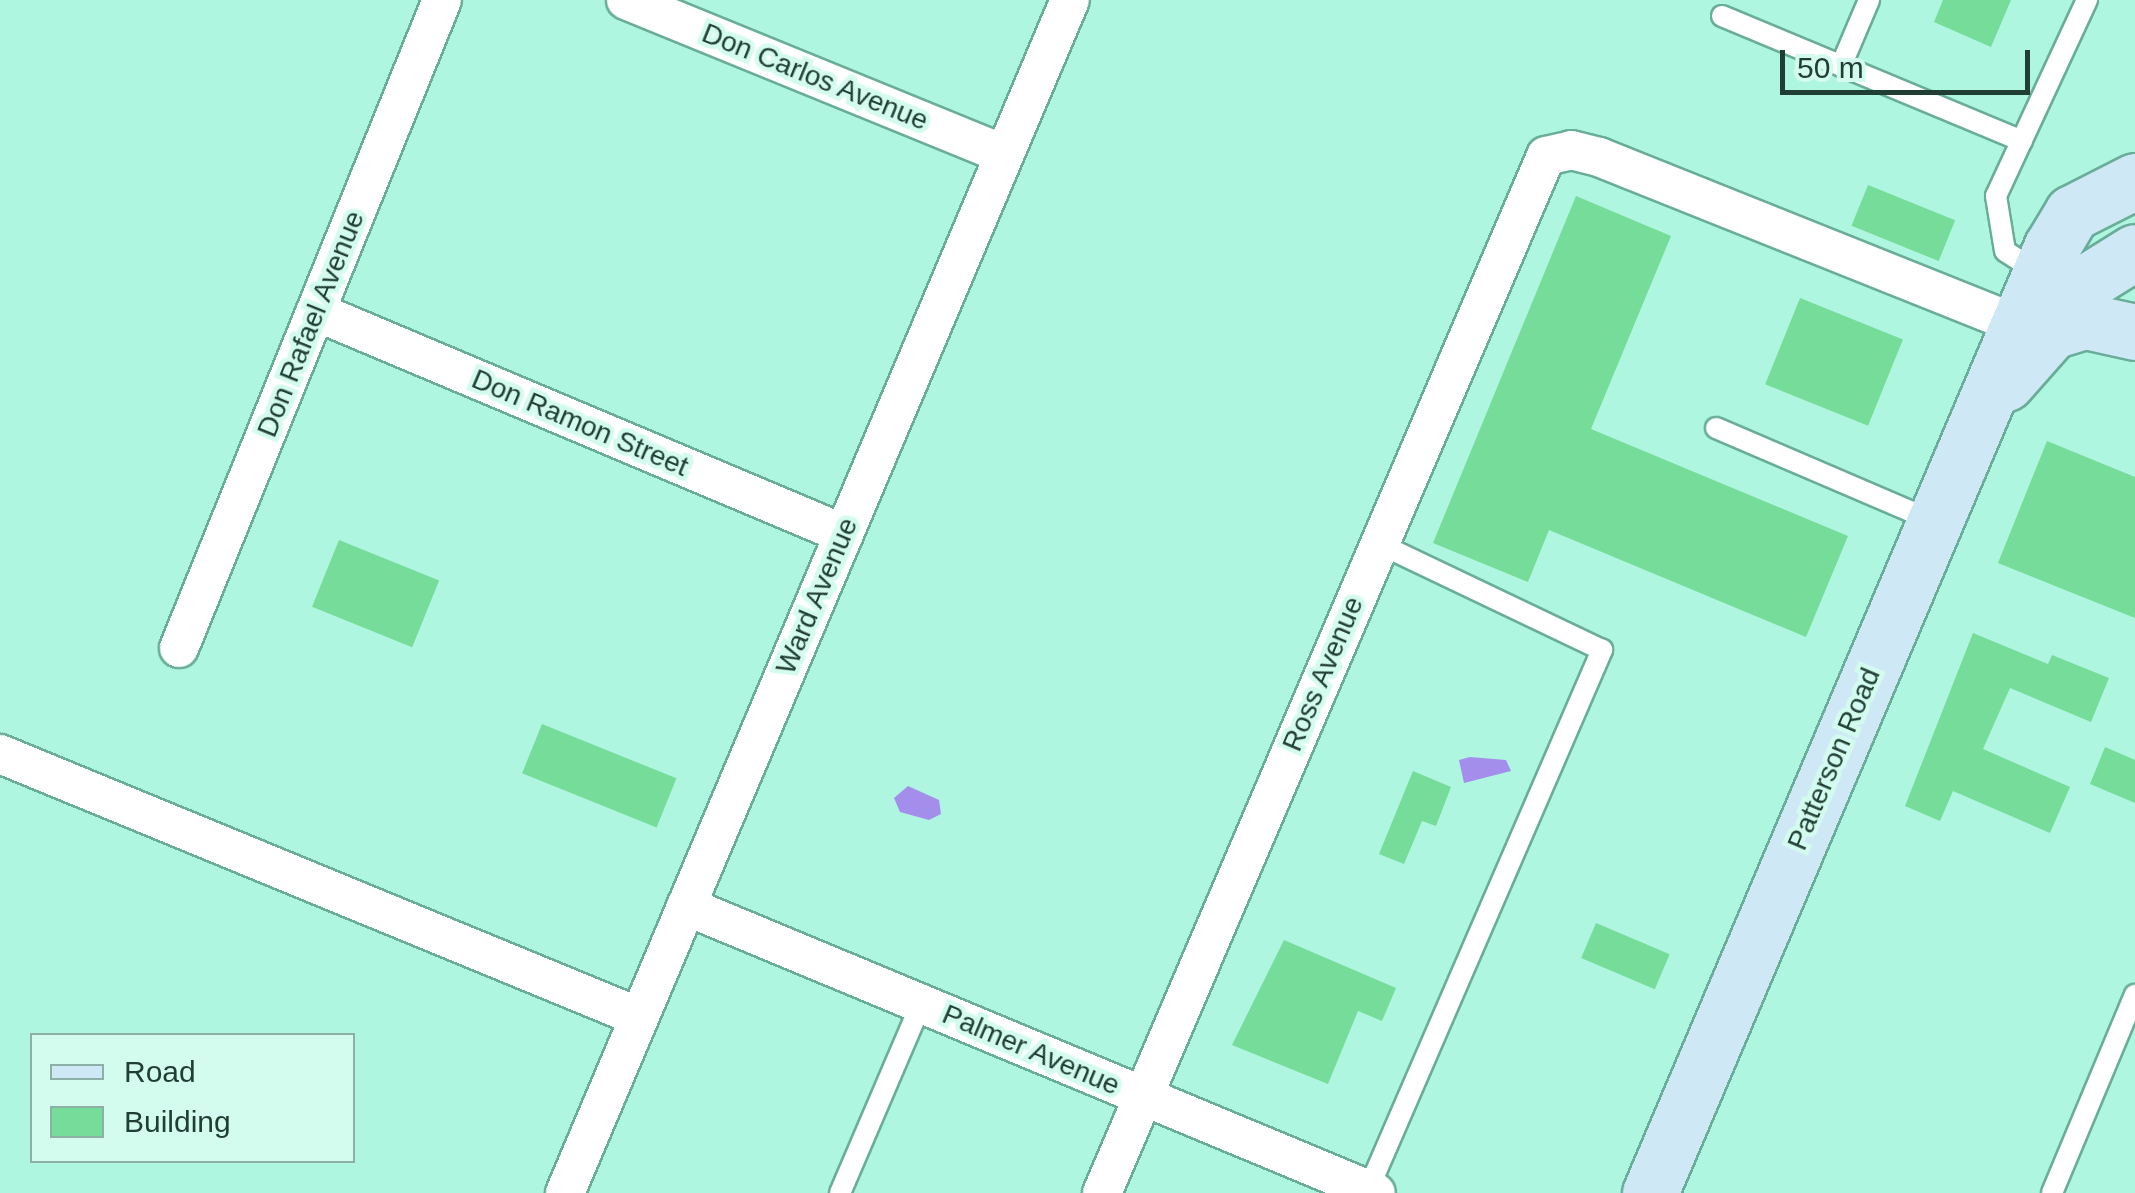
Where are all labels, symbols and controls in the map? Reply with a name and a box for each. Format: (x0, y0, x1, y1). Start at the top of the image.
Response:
street label: Don Carlos Avenue (696, 16, 934, 138)
scale bar (1785, 30, 2035, 92)
text: 50 m (1797, 51, 1864, 84)
street label: Don Rafael Avenue (250, 205, 372, 443)
street label: Don Ramon Street (467, 362, 693, 484)
street label: Ward Avenue (769, 512, 865, 680)
street label: Ross Avenue (1275, 591, 1371, 757)
street label: Patterson Road (1781, 663, 1887, 855)
street label: Palmer Avenue (937, 997, 1125, 1103)
legend (30, 1033, 355, 1163)
text: Road (124, 1055, 196, 1088)
text: Building (124, 1105, 231, 1138)

